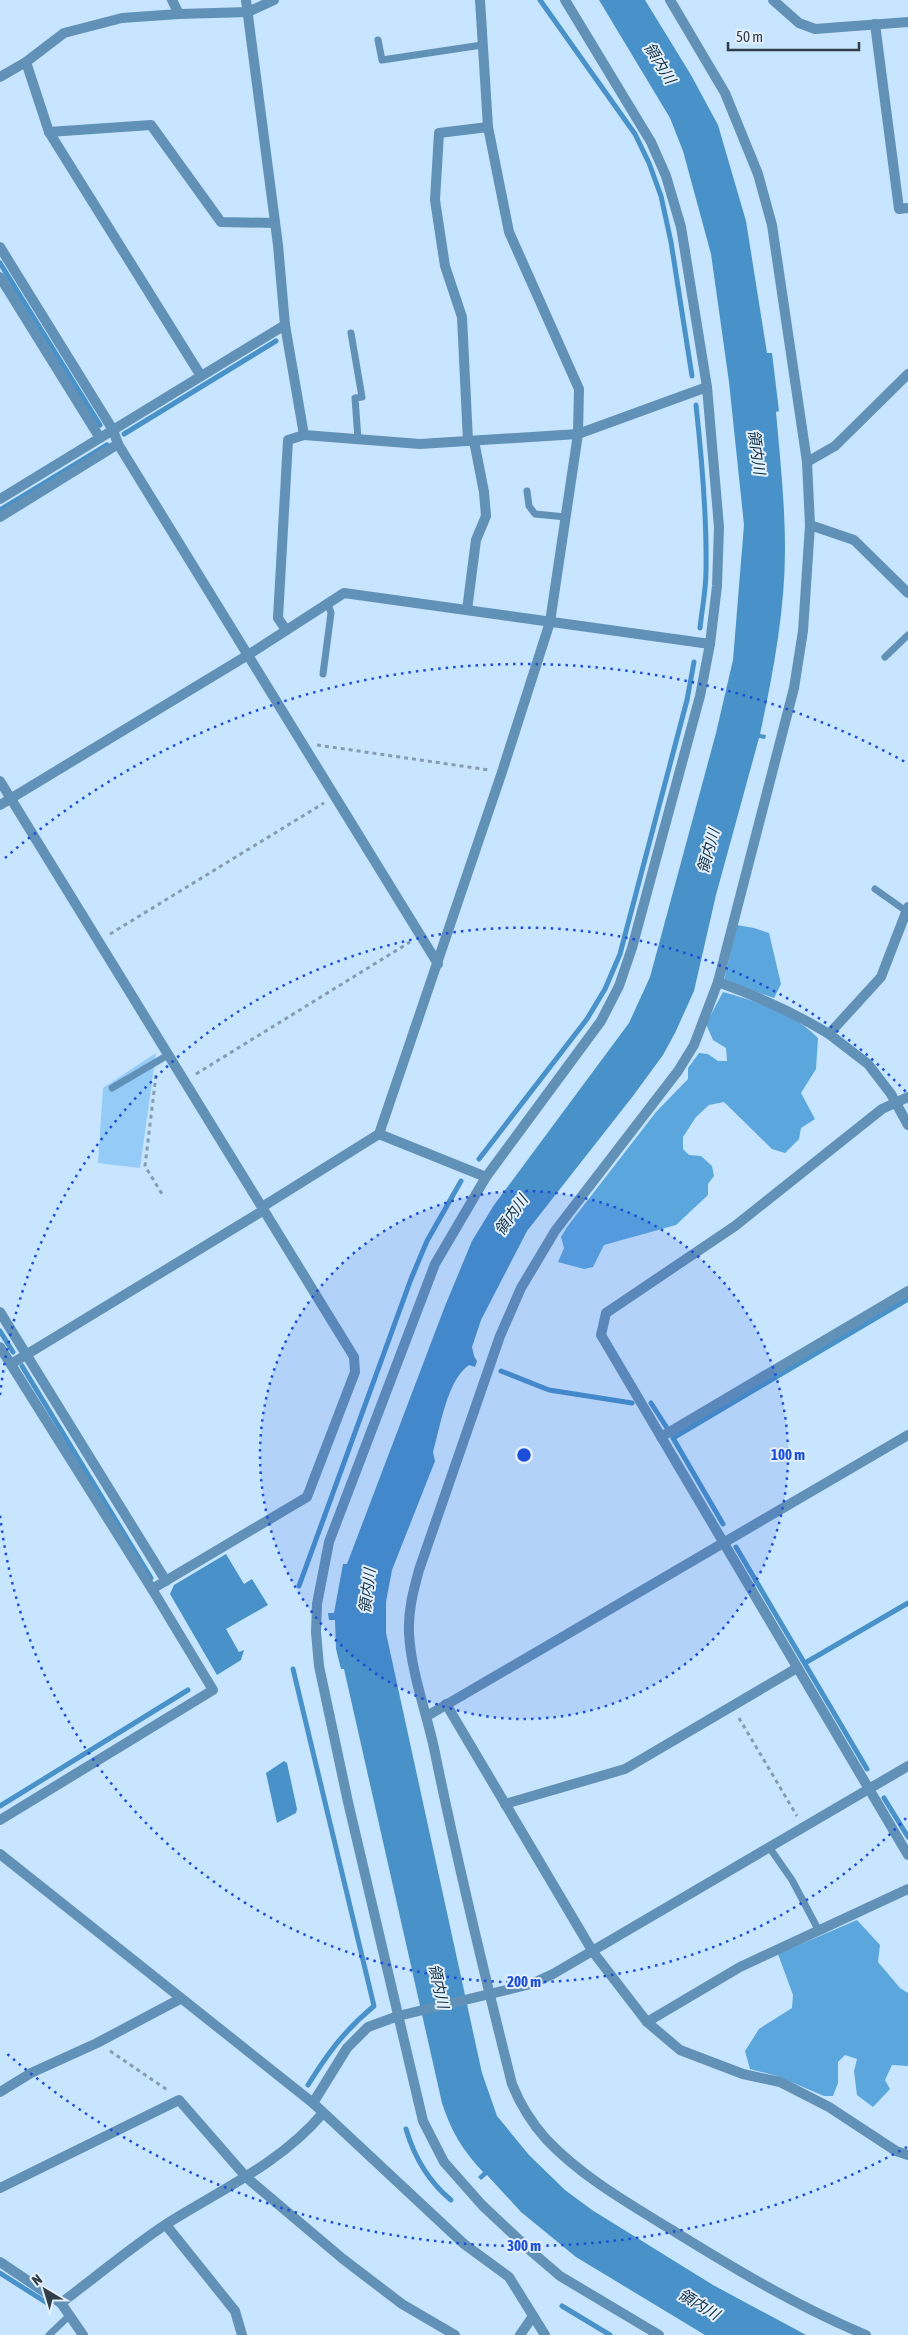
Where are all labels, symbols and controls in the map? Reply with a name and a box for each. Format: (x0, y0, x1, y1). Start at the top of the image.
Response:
scale bar (728, 20, 859, 52)
text: 50 m (736, 28, 763, 45)
water label: 領内川 (641, 39, 680, 88)
water label: 領内川 (745, 429, 769, 477)
water label: 領内川 (694, 825, 723, 875)
water label: 領内川 (491, 1190, 532, 1238)
centre of rings (515, 1446, 533, 1464)
text: 100 m (771, 1446, 805, 1463)
water label: 領内川 (356, 1566, 378, 1614)
water label: 領内川 (426, 1962, 452, 2012)
text: 200 m (507, 1973, 541, 1990)
text: 300 m (507, 2237, 541, 2254)
north arrow (20, 2265, 70, 2315)
text: N (29, 2271, 45, 2289)
water label: 領内川 (675, 2285, 724, 2324)

